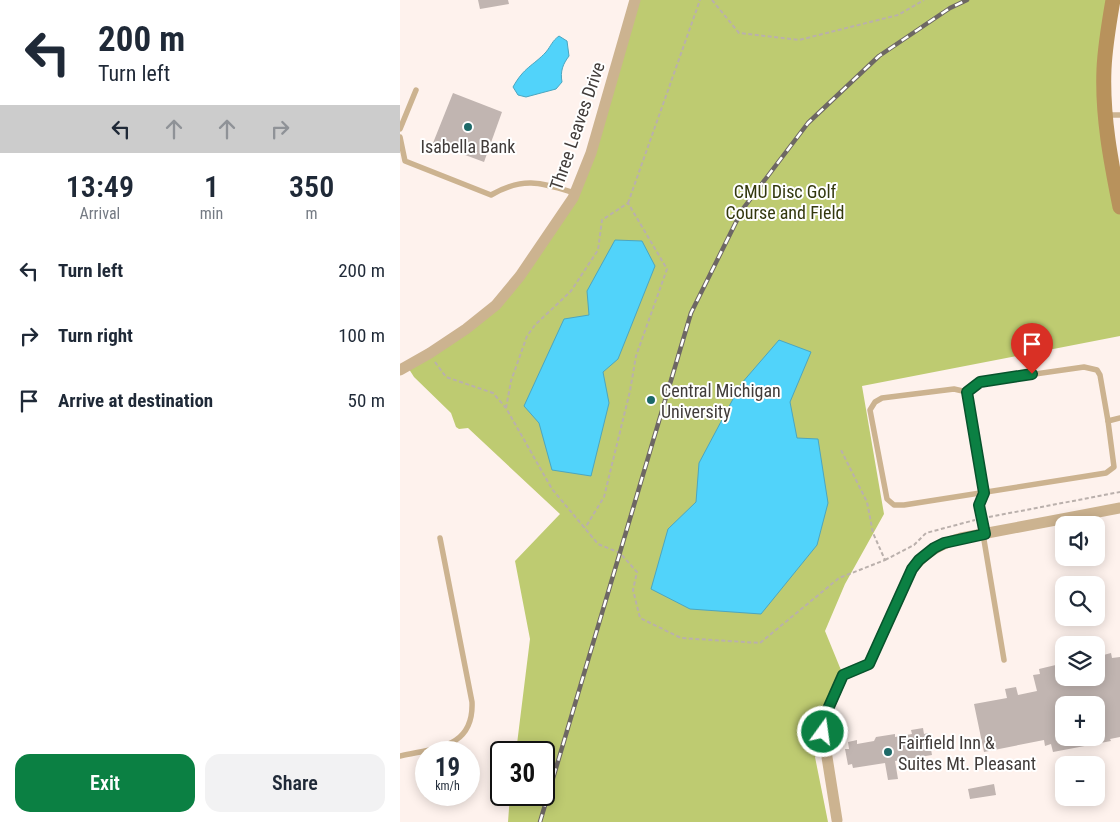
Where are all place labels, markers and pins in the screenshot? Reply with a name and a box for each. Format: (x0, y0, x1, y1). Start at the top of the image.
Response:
marker: Isabella Bank (462, 121, 474, 133)
place label: Isabella Bank (421, 136, 515, 157)
pin (1011, 323, 1053, 374)
place label: Central Michigan University (661, 380, 781, 422)
marker: Central Michigan University (645, 394, 657, 406)
place label: Fairfield Inn & Suites Mt. Pleasant (898, 732, 1036, 774)
marker: Fairfield Inn & Suites Mt. Pleasant (882, 746, 894, 758)

